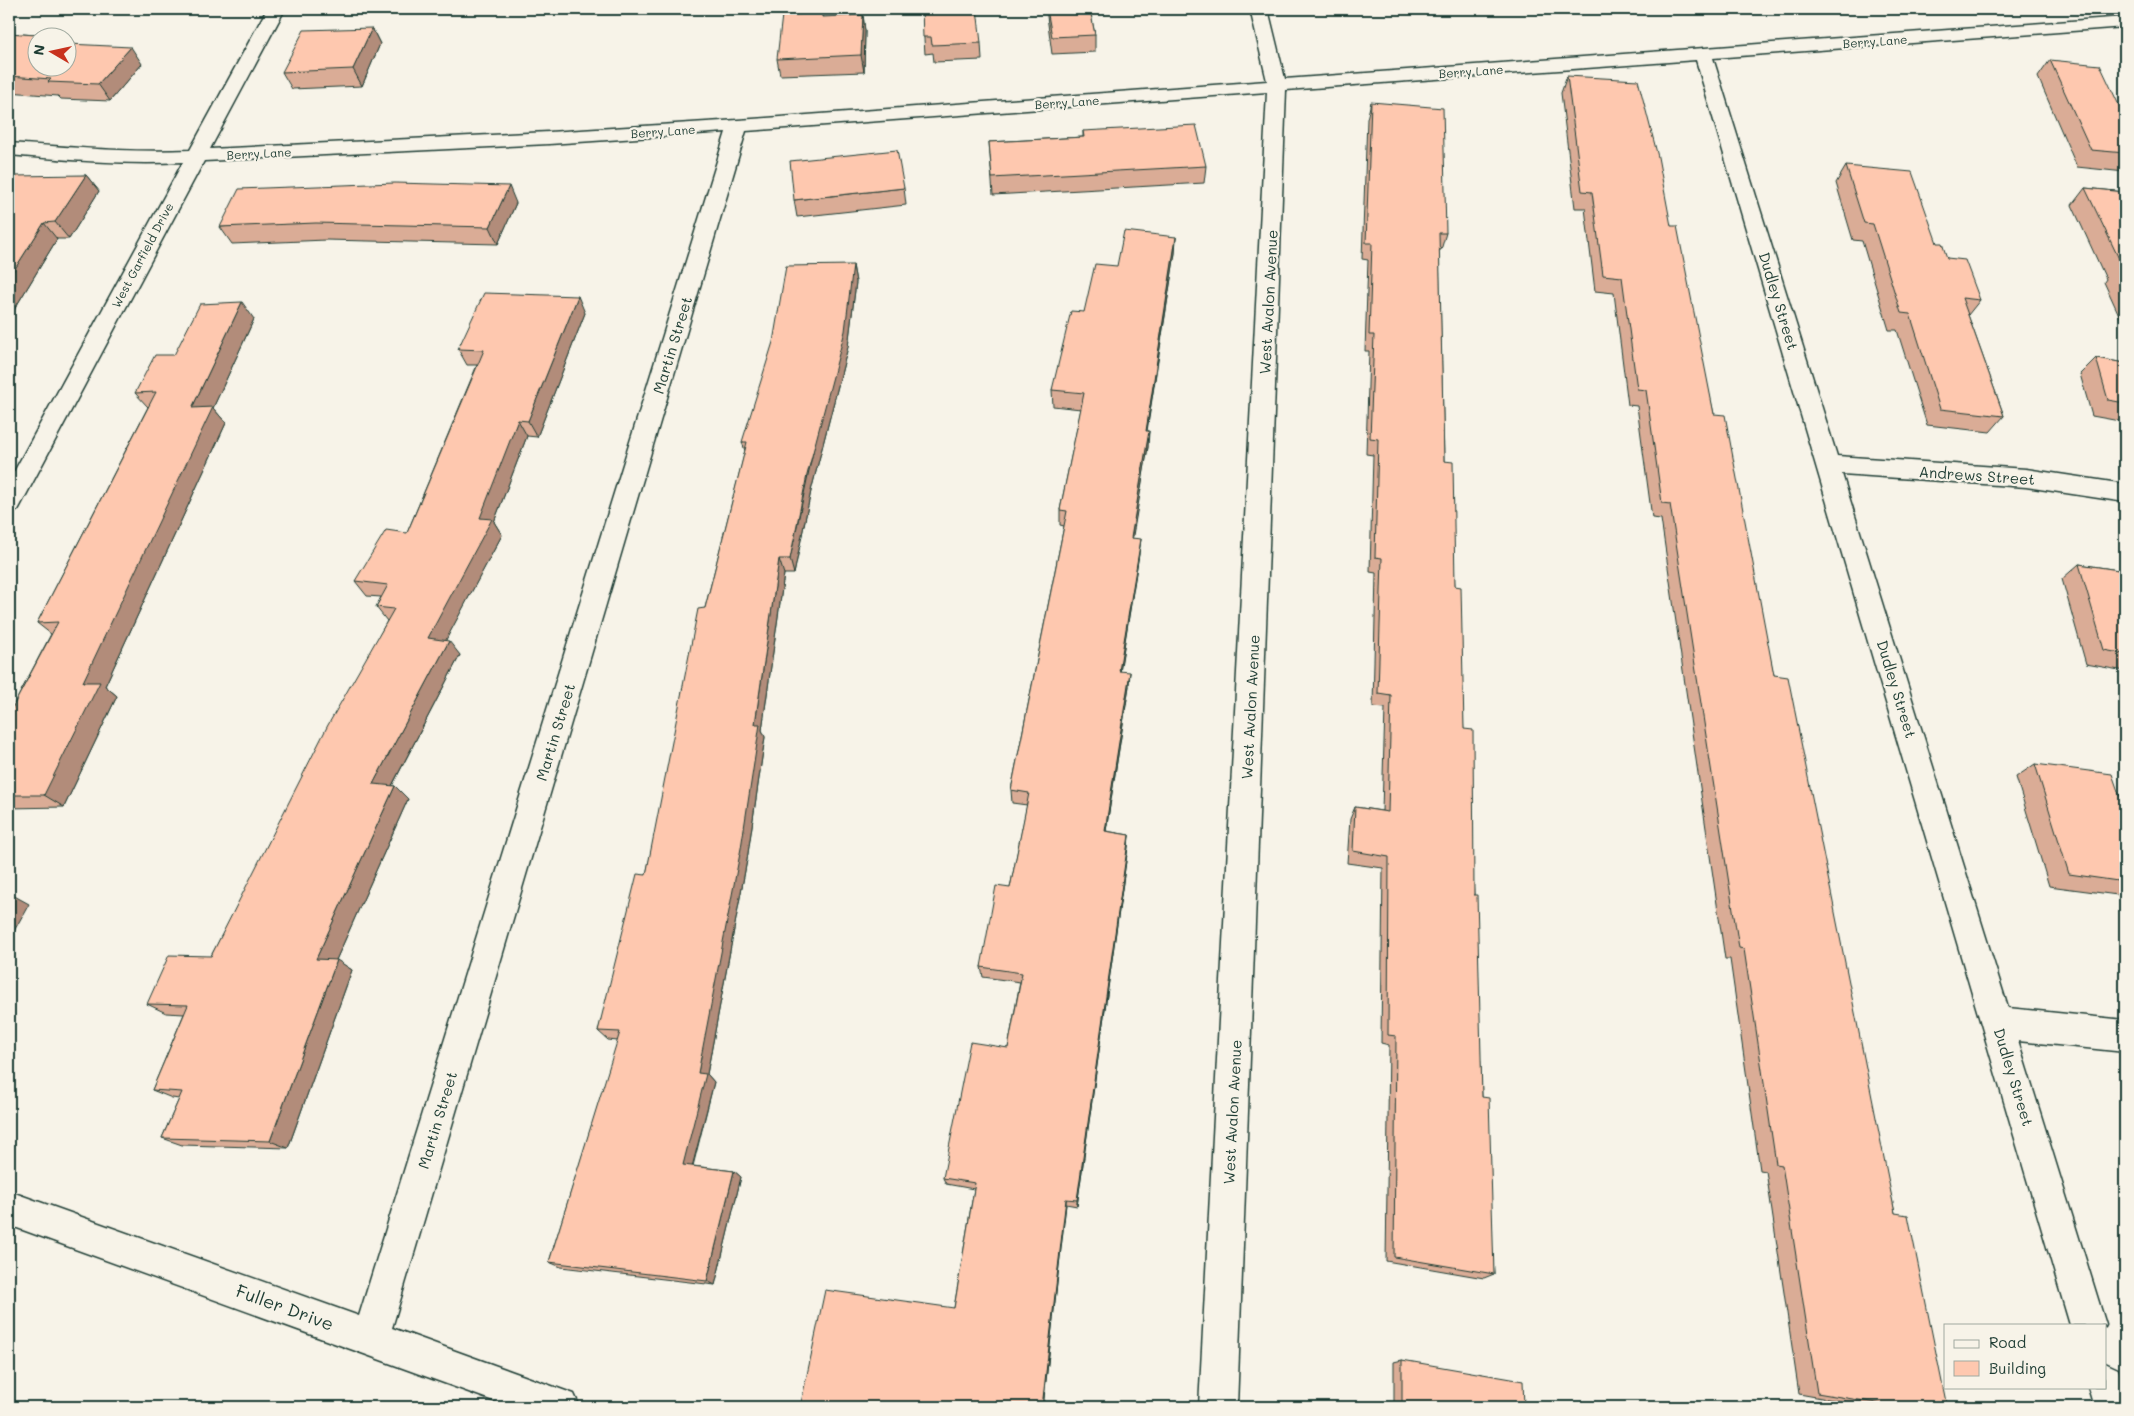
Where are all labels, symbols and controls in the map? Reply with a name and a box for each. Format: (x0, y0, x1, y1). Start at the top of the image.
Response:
north arrow (28, 28, 78, 78)
street label: Berry Lane (1842, 31, 1908, 51)
text: N (28, 43, 49, 57)
street label: Berry Lane (1438, 61, 1504, 81)
street label: Berry Lane (1034, 92, 1100, 112)
street label: Berry Lane (630, 121, 696, 141)
street label: Berry Lane (226, 143, 292, 163)
street label: West Garfield Drive (107, 199, 177, 311)
street label: West Avalon Avenue (1254, 229, 1282, 375)
street label: Dudley Street (1755, 250, 1803, 352)
street label: Martin Street (648, 294, 696, 396)
street label: Andrews Street (1918, 461, 2036, 489)
street label: West Avalon Avenue (1236, 634, 1264, 780)
street label: Dudley Street (1873, 638, 1921, 740)
street label: Martin Street (531, 681, 579, 783)
street label: Dudley Street (1990, 1026, 2038, 1128)
street label: West Avalon Avenue (1218, 1039, 1246, 1185)
street label: Martin Street (413, 1069, 461, 1171)
street label: Fuller Drive (233, 1278, 337, 1336)
legend (1944, 1324, 2106, 1388)
text: Road (1989, 1332, 2026, 1352)
text: Building (1989, 1358, 2046, 1378)

